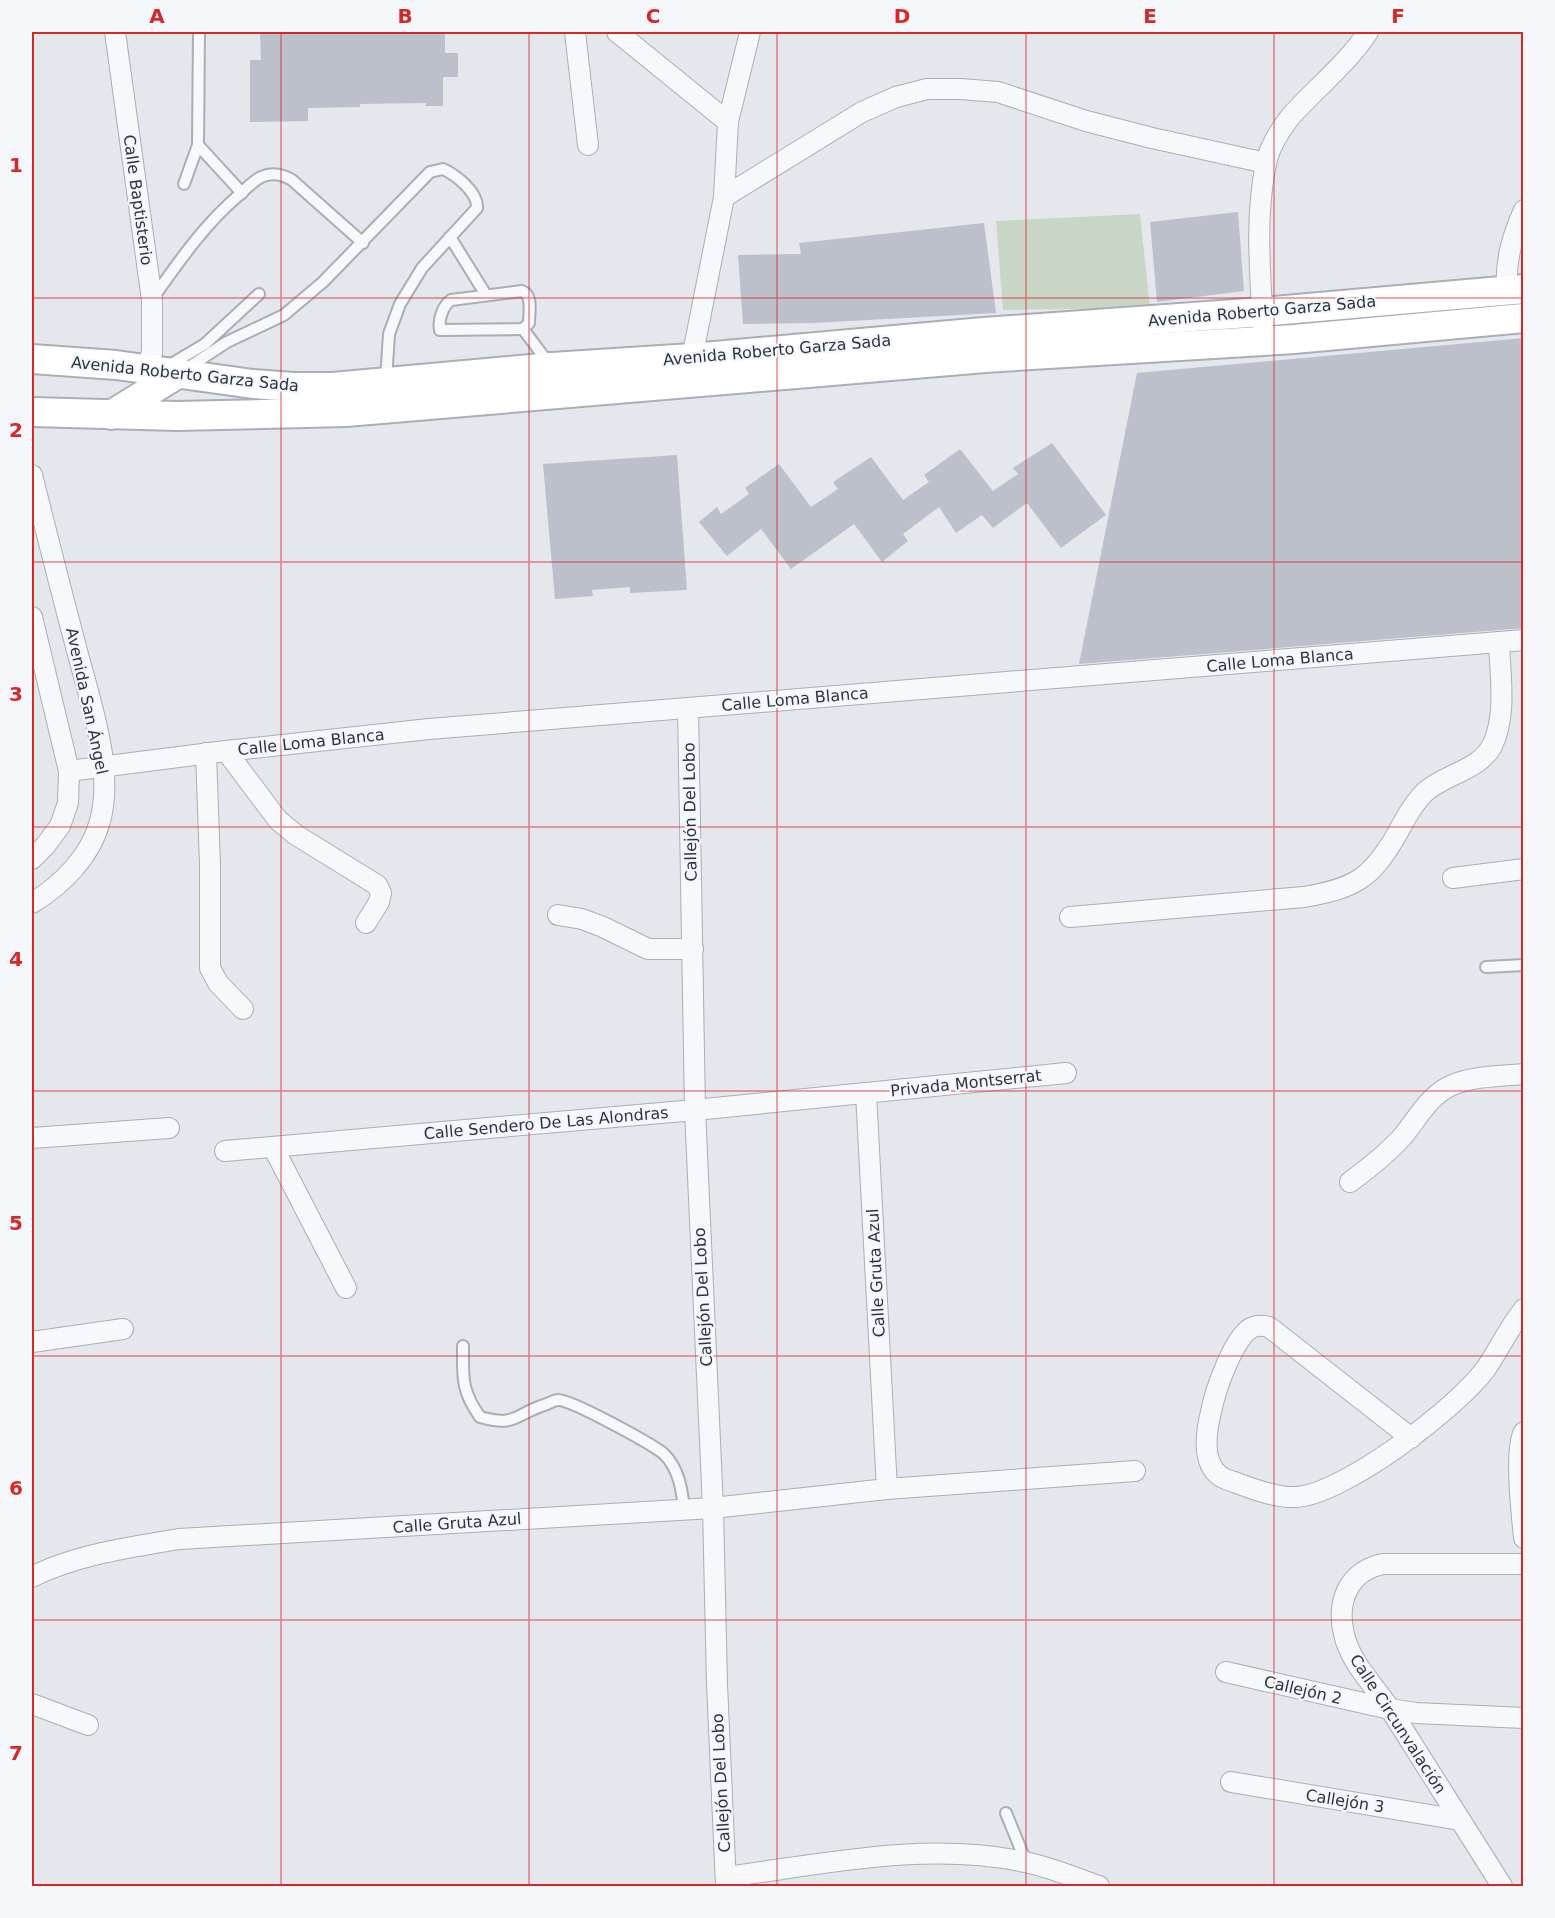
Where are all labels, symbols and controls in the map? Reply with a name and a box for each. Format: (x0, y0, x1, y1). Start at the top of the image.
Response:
text: A (149, 4, 165, 28)
text: B (397, 4, 413, 28)
text: C (646, 4, 660, 28)
text: D (894, 4, 910, 28)
text: E (1143, 4, 1157, 28)
text: F (1391, 4, 1405, 28)
street label: Calle Baptisterio (119, 133, 157, 267)
text: 1 (9, 153, 23, 177)
street label: Avenida Roberto Garza Sada (1147, 292, 1377, 330)
street label: Avenida Roberto Garza Sada (662, 331, 892, 369)
street label: Avenida Roberto Garza Sada (70, 353, 300, 395)
text: 2 (9, 418, 23, 442)
street label: Avenida San Ángel (62, 626, 112, 776)
street label: Calle Loma Blanca (1206, 644, 1354, 676)
text: 3 (9, 682, 23, 706)
street label: Calle Loma Blanca (721, 683, 869, 715)
street label: Calle Loma Blanca (237, 725, 385, 759)
street label: Callejón Del Lobo (679, 742, 701, 882)
text: 4 (9, 947, 23, 971)
street label: Privada Montserrat (889, 1066, 1043, 1100)
street label: Calle Sendero De Las Alondras (423, 1103, 669, 1143)
street label: Calle Gruta Azul (863, 1208, 889, 1338)
text: 5 (9, 1211, 23, 1235)
street label: Callejón Del Lobo (690, 1227, 716, 1367)
text: 6 (9, 1476, 23, 1500)
street label: Calle Gruta Azul (392, 1509, 522, 1537)
street label: Calle Circunvalación (1346, 1651, 1450, 1797)
street label: Callejón 2 (1262, 1672, 1344, 1708)
street label: Callejón Del Lobo (708, 1713, 734, 1853)
text: 7 (9, 1741, 23, 1765)
street label: Callejón 3 (1304, 1785, 1386, 1817)

